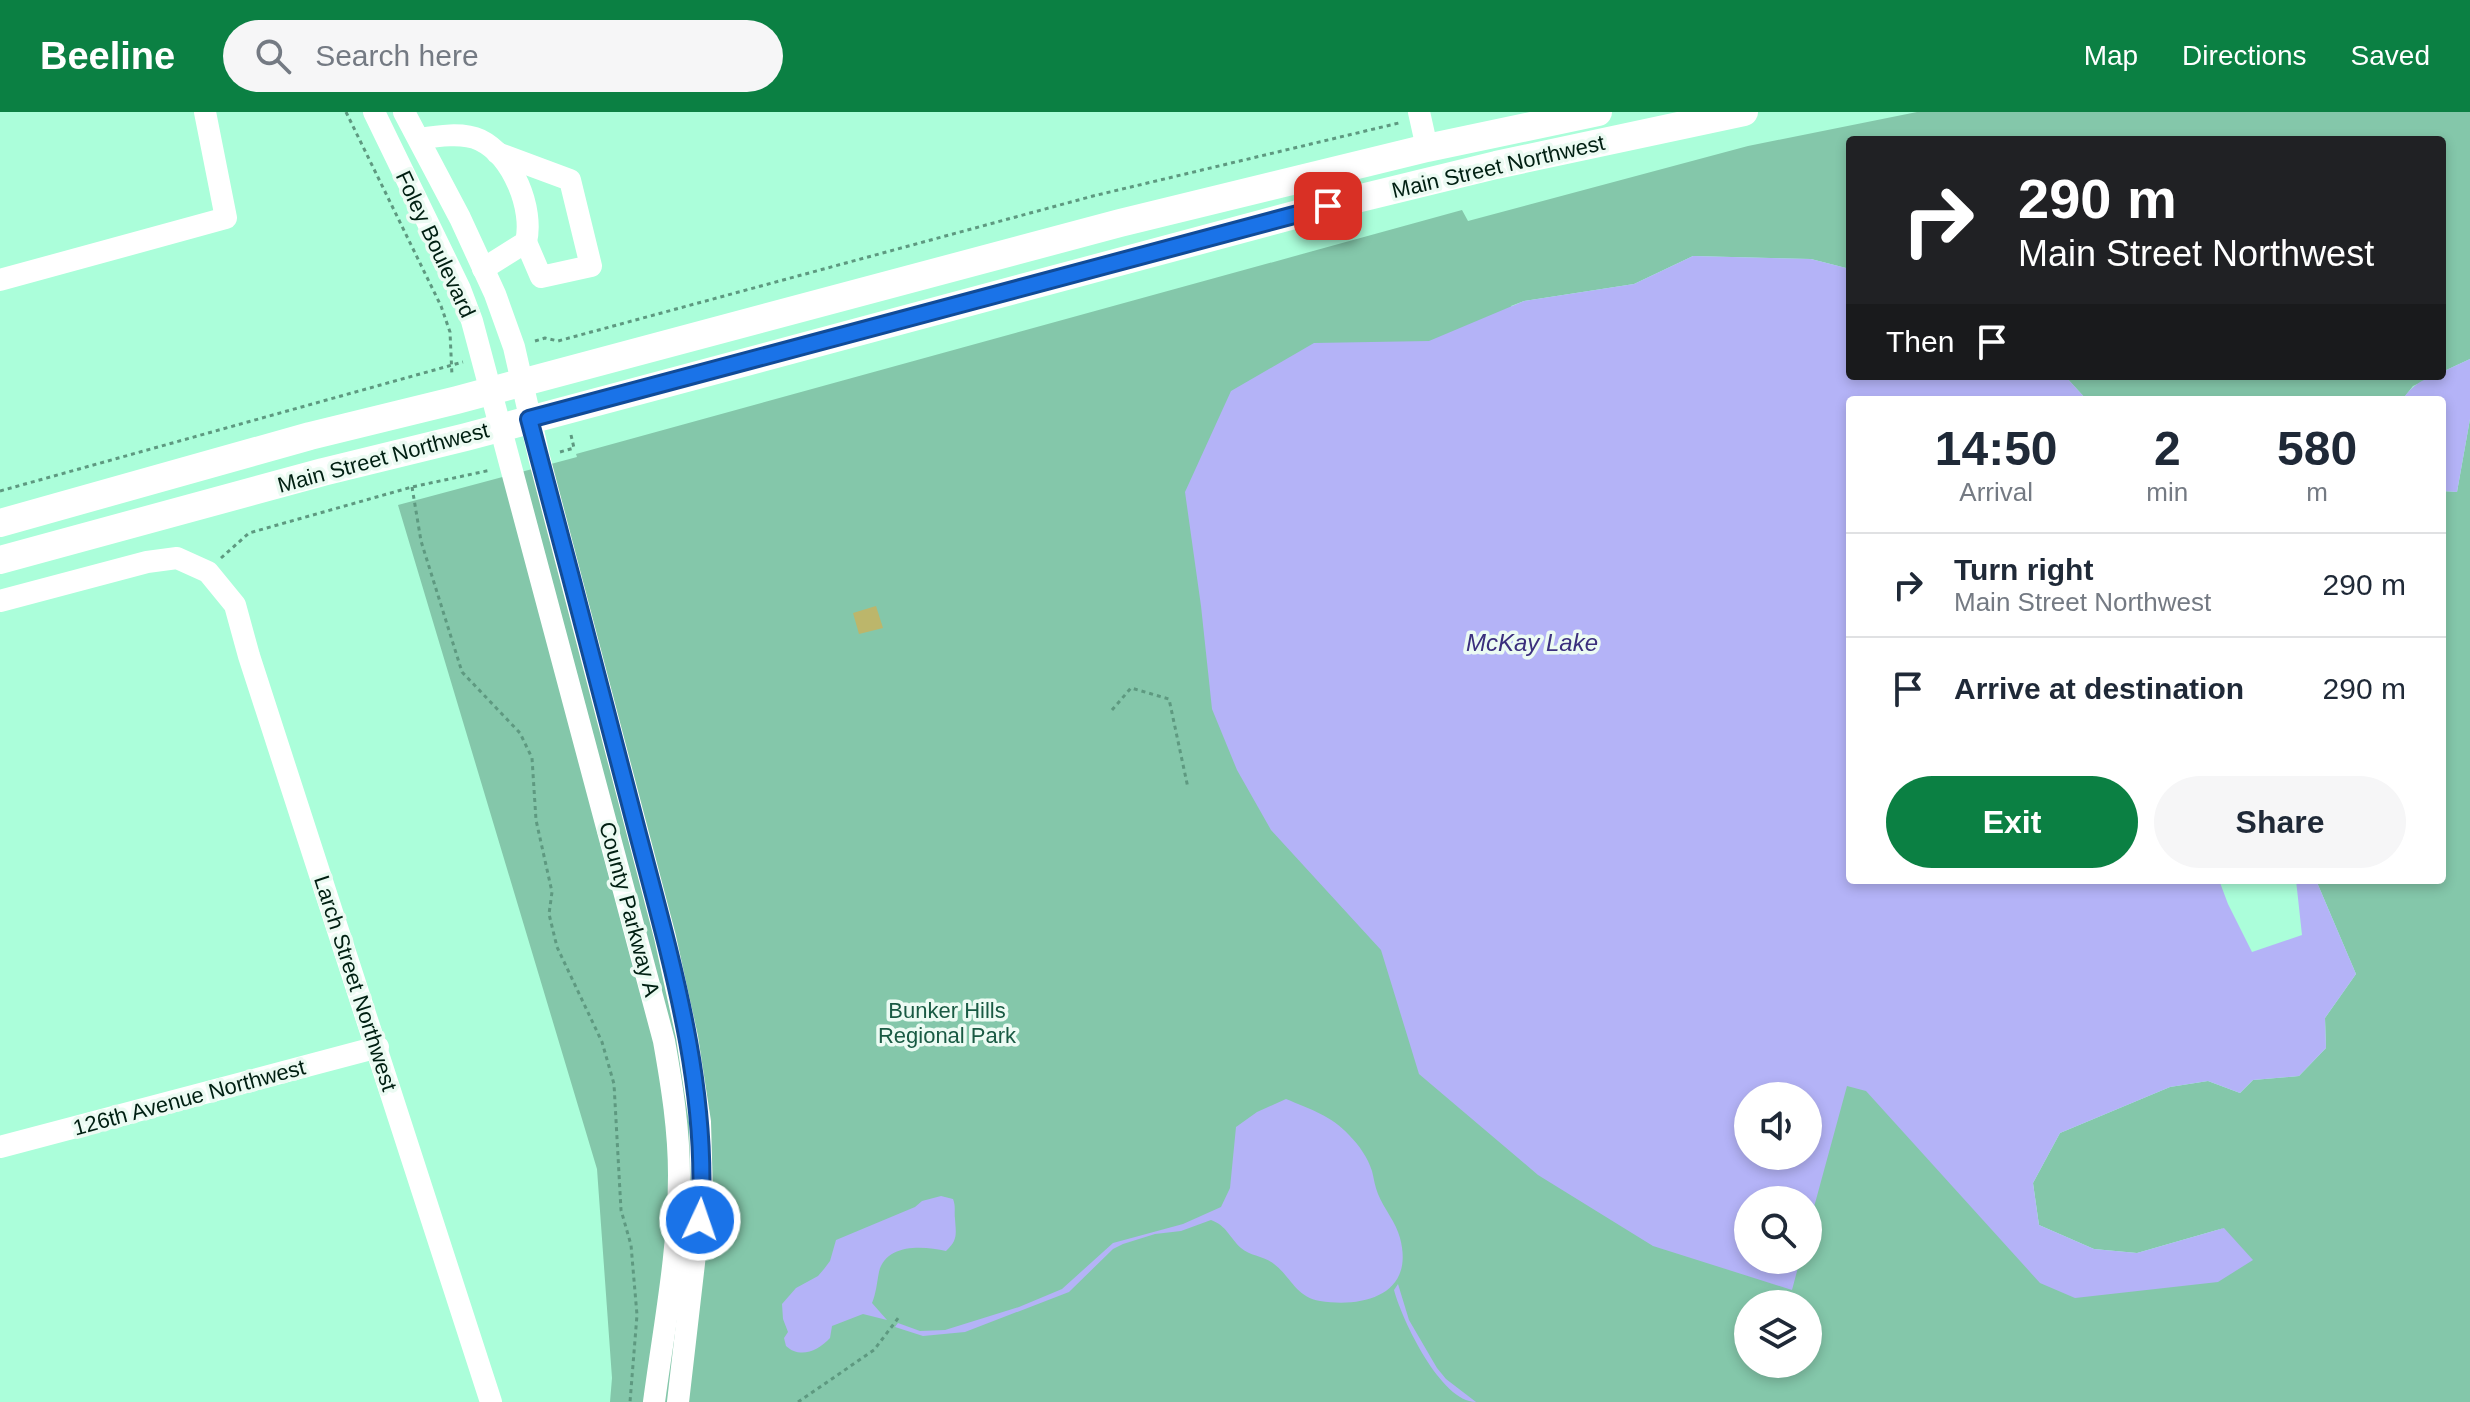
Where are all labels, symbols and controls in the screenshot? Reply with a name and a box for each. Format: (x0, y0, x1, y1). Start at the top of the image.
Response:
search box (223, 20, 783, 92)
icon: search (251, 34, 295, 78)
text: Beeline (40, 35, 175, 77)
text: Search here (315, 39, 479, 72)
text: Map (2084, 40, 2138, 71)
text: Directions (2182, 40, 2307, 71)
text: Saved (2351, 40, 2430, 71)
street label: Main Street Northwest (1389, 130, 1607, 203)
street label: Foley Boulevard (391, 167, 480, 322)
text: 290 m (2018, 167, 2177, 230)
icon: right (1886, 168, 1990, 272)
pin (1294, 172, 1362, 240)
icon: arrive (1306, 184, 1350, 228)
text: Main Street Northwest (2018, 233, 2374, 274)
icon: arrive (1970, 320, 2014, 364)
text: Then (1886, 325, 1954, 358)
street label: Main Street Northwest (275, 417, 491, 498)
text: 14:50 (1935, 422, 2058, 475)
text: 2 (2154, 422, 2181, 475)
text: 580 (2277, 422, 2357, 475)
text: Arrival (1959, 477, 2033, 507)
text: min (2146, 477, 2188, 507)
text: m (2306, 477, 2328, 507)
text: Turn right (1954, 553, 2093, 586)
icon: right (1886, 563, 1930, 607)
text: 290 m (2323, 568, 2406, 601)
text: Main Street Northwest (1954, 587, 2211, 617)
water label: McKay Lake (1466, 629, 1598, 656)
icon: arrive (1886, 667, 1930, 711)
text: Arrive at destination (1954, 672, 2244, 705)
text: 290 m (2323, 672, 2406, 705)
button: Exit (1886, 776, 2138, 868)
button: Share (2154, 776, 2406, 868)
street label: County Parkway A (594, 819, 665, 999)
street label: Larch Street Northwest (309, 872, 402, 1094)
park label: Bunker Hills Regional Park (878, 998, 1017, 1048)
street label: 126th Avenue Northwest (70, 1054, 308, 1141)
map controls (1734, 1082, 1822, 1378)
button: sound (1734, 1082, 1822, 1170)
position arrow (658, 1178, 742, 1262)
button: search (1734, 1186, 1822, 1274)
button: layers (1734, 1290, 1822, 1378)

